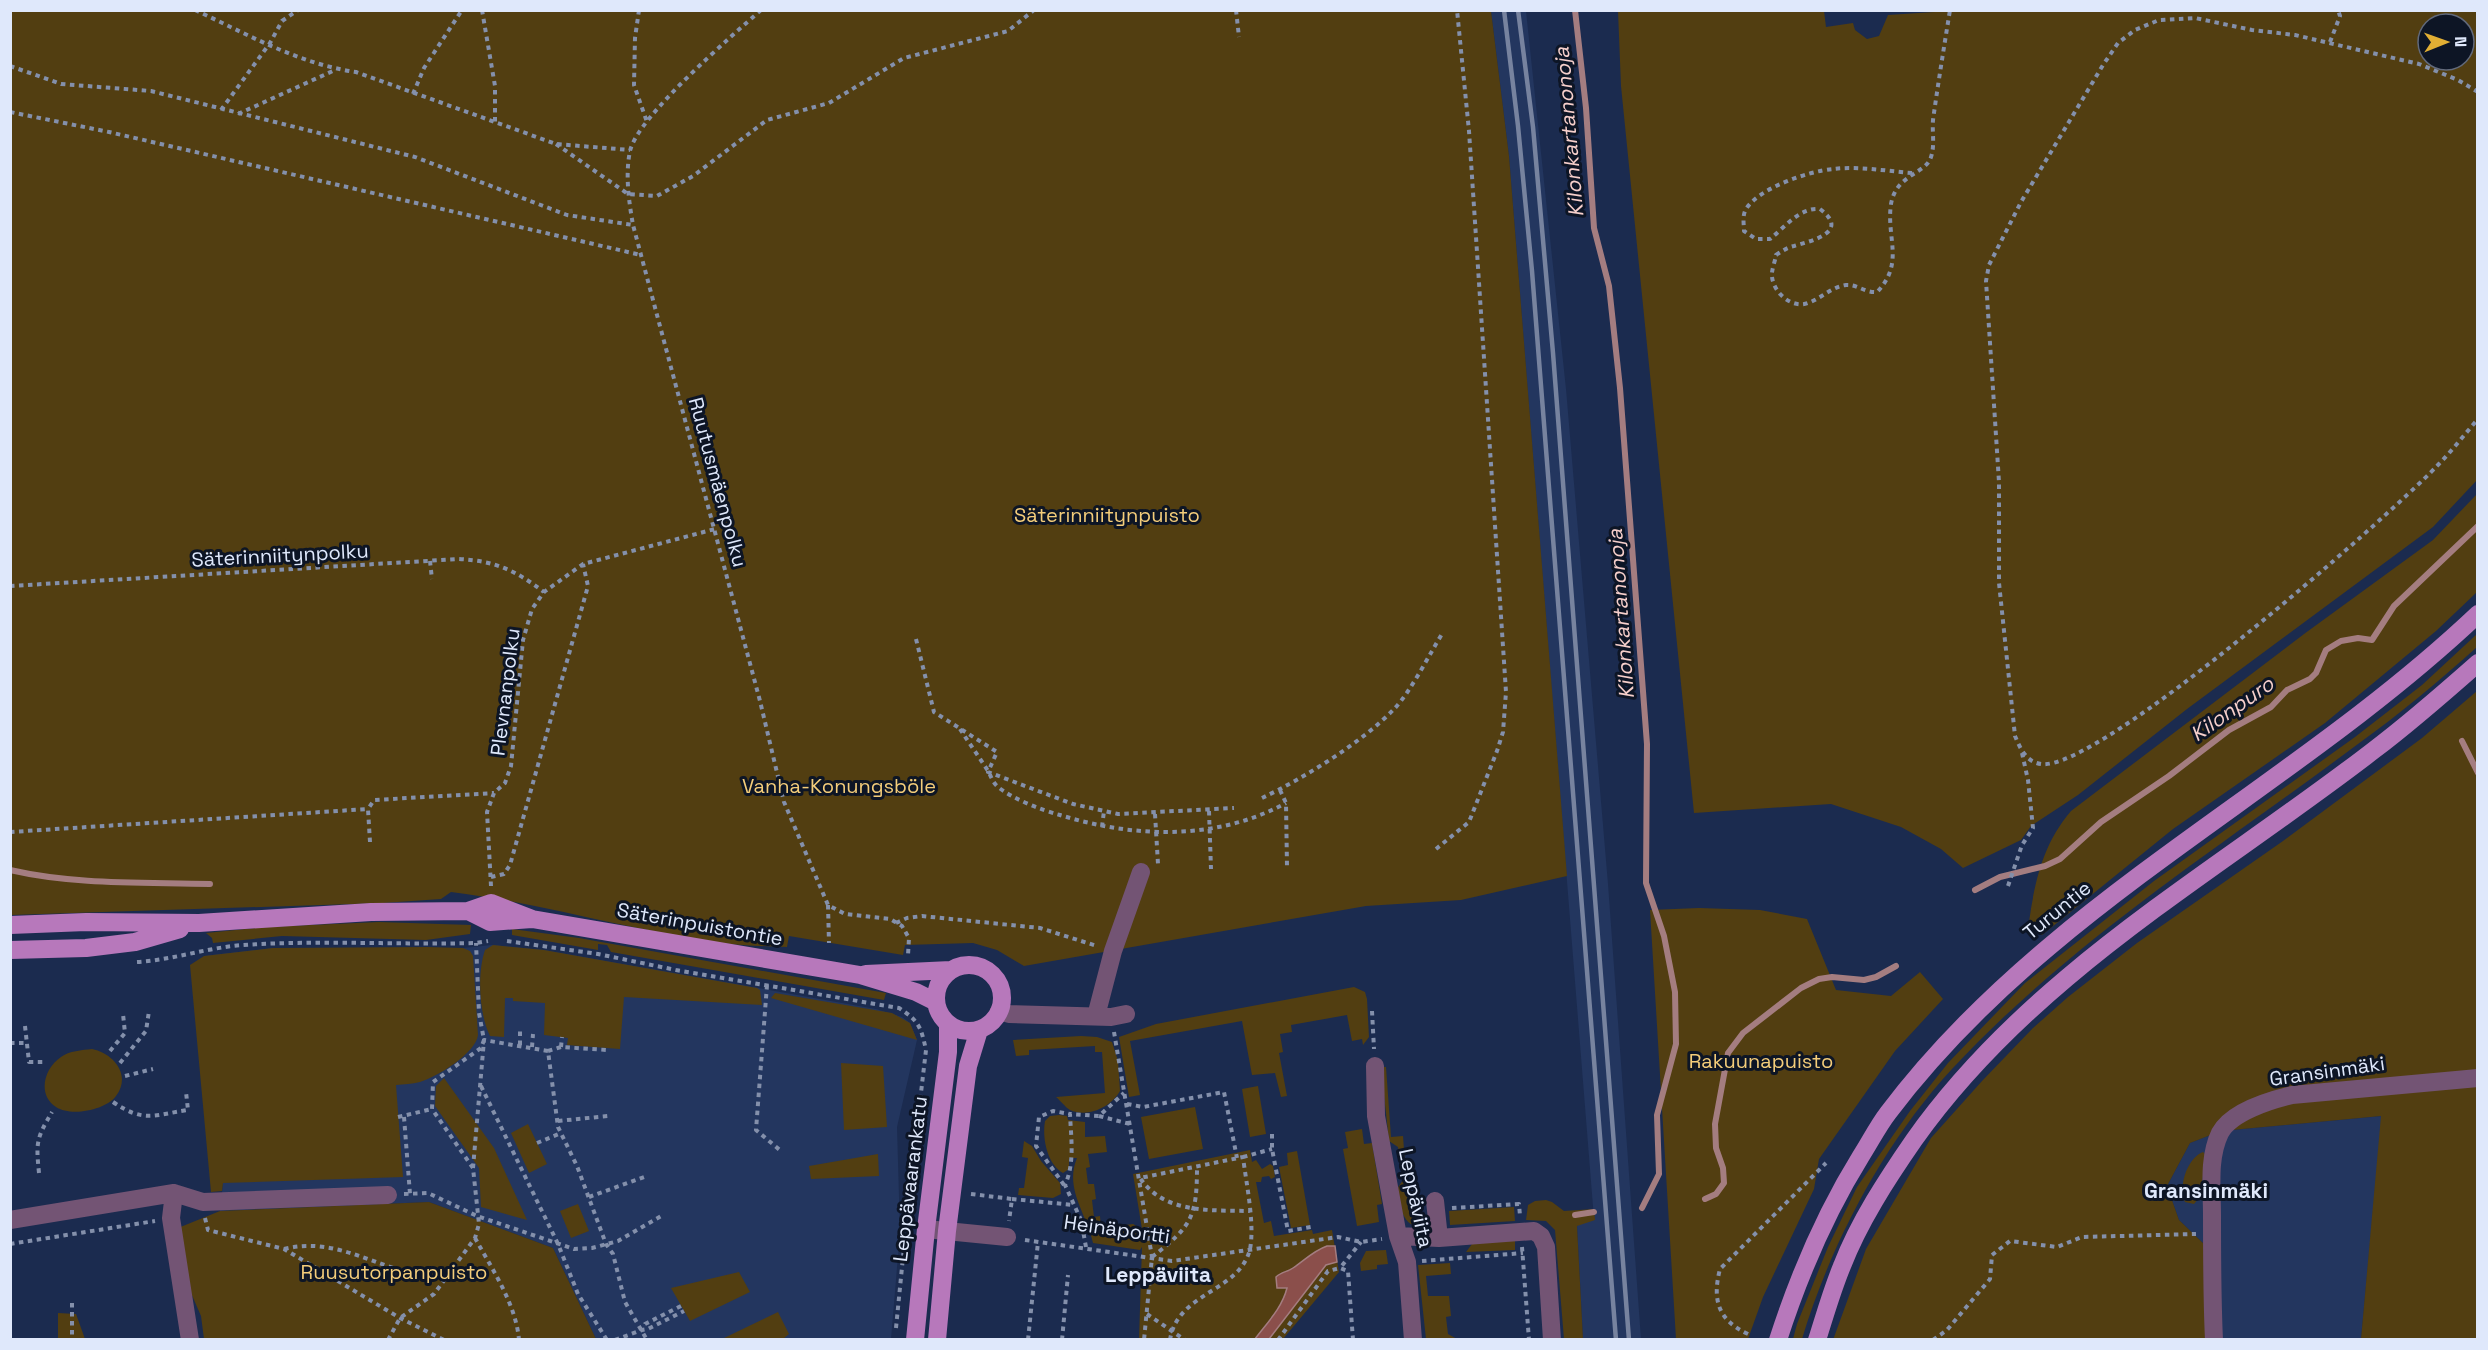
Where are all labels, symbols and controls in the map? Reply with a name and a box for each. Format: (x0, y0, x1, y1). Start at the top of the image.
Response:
north arrow (2416, 12, 2476, 72)
text: N (2450, 36, 2471, 47)
water label: Kilonkartanonoja (1548, 45, 1589, 218)
street label: Ruutusmäenpolku (683, 394, 753, 570)
park label: Säterinniitynpuisto (1014, 502, 1200, 528)
water label: Kilonkartanonoja (1601, 527, 1640, 700)
street label: Säterinniitynpolku (191, 537, 369, 573)
street label: Plevnanpolku (484, 627, 526, 757)
water label: Kilonpuro (2185, 669, 2280, 747)
park label: Vanha-Konungsböle (742, 773, 936, 799)
street label: Turuntie (2018, 875, 2096, 945)
street label: Säterinpuistontie (615, 897, 785, 951)
park label: Rakuunapuisto (1689, 1048, 1833, 1074)
street label: Gransinmäki (2268, 1050, 2386, 1092)
street label: Leppävaarankatu (887, 1095, 933, 1263)
street label: Leppäviita (1393, 1146, 1439, 1250)
district label: Gransinmäki (2144, 1177, 2268, 1204)
street label: Heinäportti (1062, 1209, 1172, 1249)
park label: Ruusutorpanpuisto (301, 1259, 487, 1285)
district label: Leppäviita (1105, 1261, 1211, 1288)

